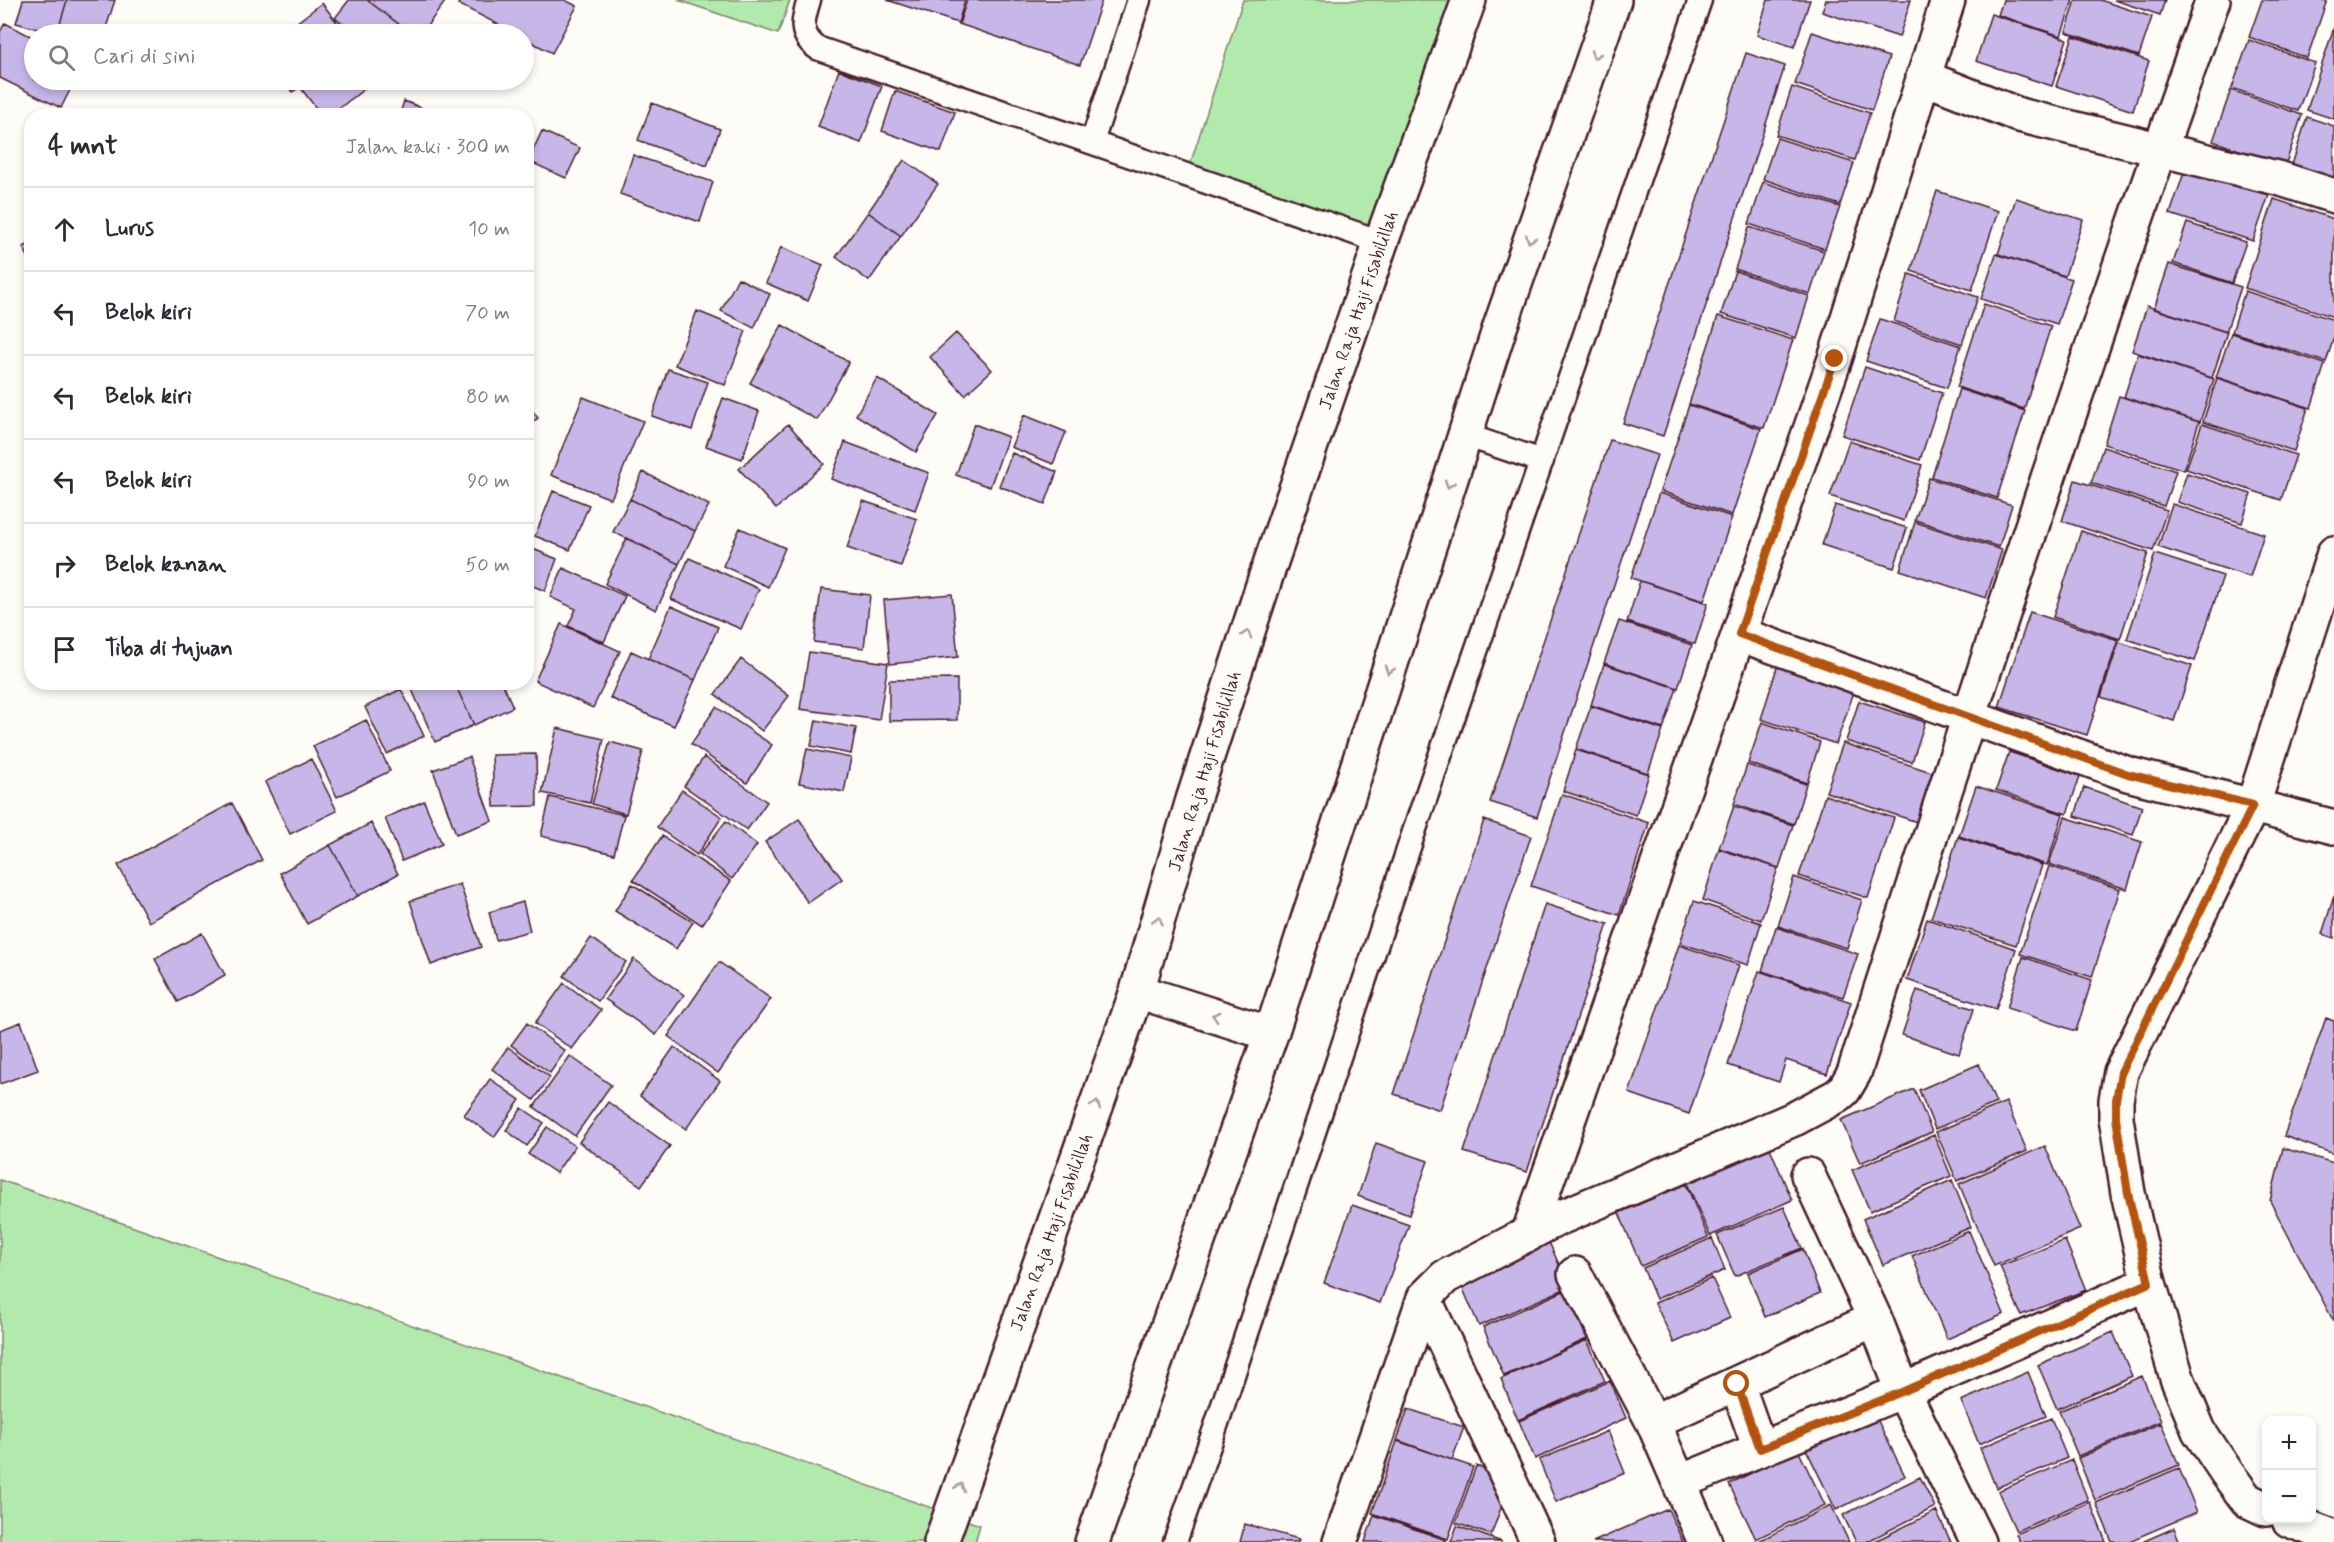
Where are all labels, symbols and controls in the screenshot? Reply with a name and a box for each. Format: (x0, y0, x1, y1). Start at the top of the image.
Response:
search box (24, 24, 534, 90)
icon: search (45, 41, 78, 74)
text: Cari di sini (93, 43, 195, 71)
one-way arrow (1589, 49, 1602, 60)
text: 4 mnt (48, 130, 118, 164)
text: Jalan kaki · 300 m (345, 134, 510, 161)
street label: Jalan Raja Haji Fisabilillah (1314, 208, 1404, 413)
icon: ahead (48, 213, 81, 246)
text: Lurus (105, 215, 154, 243)
text: 10 m (468, 216, 510, 243)
one-way arrow (1525, 233, 1538, 244)
icon: left (48, 297, 81, 330)
text: Belok kiri (105, 299, 192, 327)
text: 70 m (465, 300, 510, 327)
route end (1821, 345, 1847, 371)
icon: left (48, 381, 81, 414)
text: Belok kiri (105, 383, 192, 411)
text: 80 m (466, 384, 510, 411)
icon: left (48, 465, 81, 498)
text: Belok kiri (105, 467, 192, 495)
text: 90 m (467, 468, 510, 495)
one-way arrow (1444, 478, 1456, 489)
icon: right (48, 549, 81, 582)
text: Belok kanan (105, 551, 226, 579)
text: 50 m (465, 552, 510, 579)
one-way arrow (1240, 629, 1253, 640)
icon: arrive (48, 633, 81, 666)
text: Tiba di tujuan (105, 635, 233, 663)
one-way arrow (1384, 664, 1396, 675)
street label: Jalan Raja Haji Fisabilillah (1163, 668, 1247, 875)
one-way arrow (1151, 916, 1163, 926)
one-way arrow (1211, 1011, 1222, 1024)
one-way arrow (1089, 1100, 1102, 1111)
street label: Jalan Raja Haji Fisabilillah (1005, 1130, 1099, 1335)
route start (1723, 1370, 1749, 1396)
map controls (2262, 1416, 2316, 1524)
button: + (2262, 1416, 2316, 1470)
button: − (2262, 1470, 2316, 1524)
one-way arrow (952, 1482, 965, 1492)

